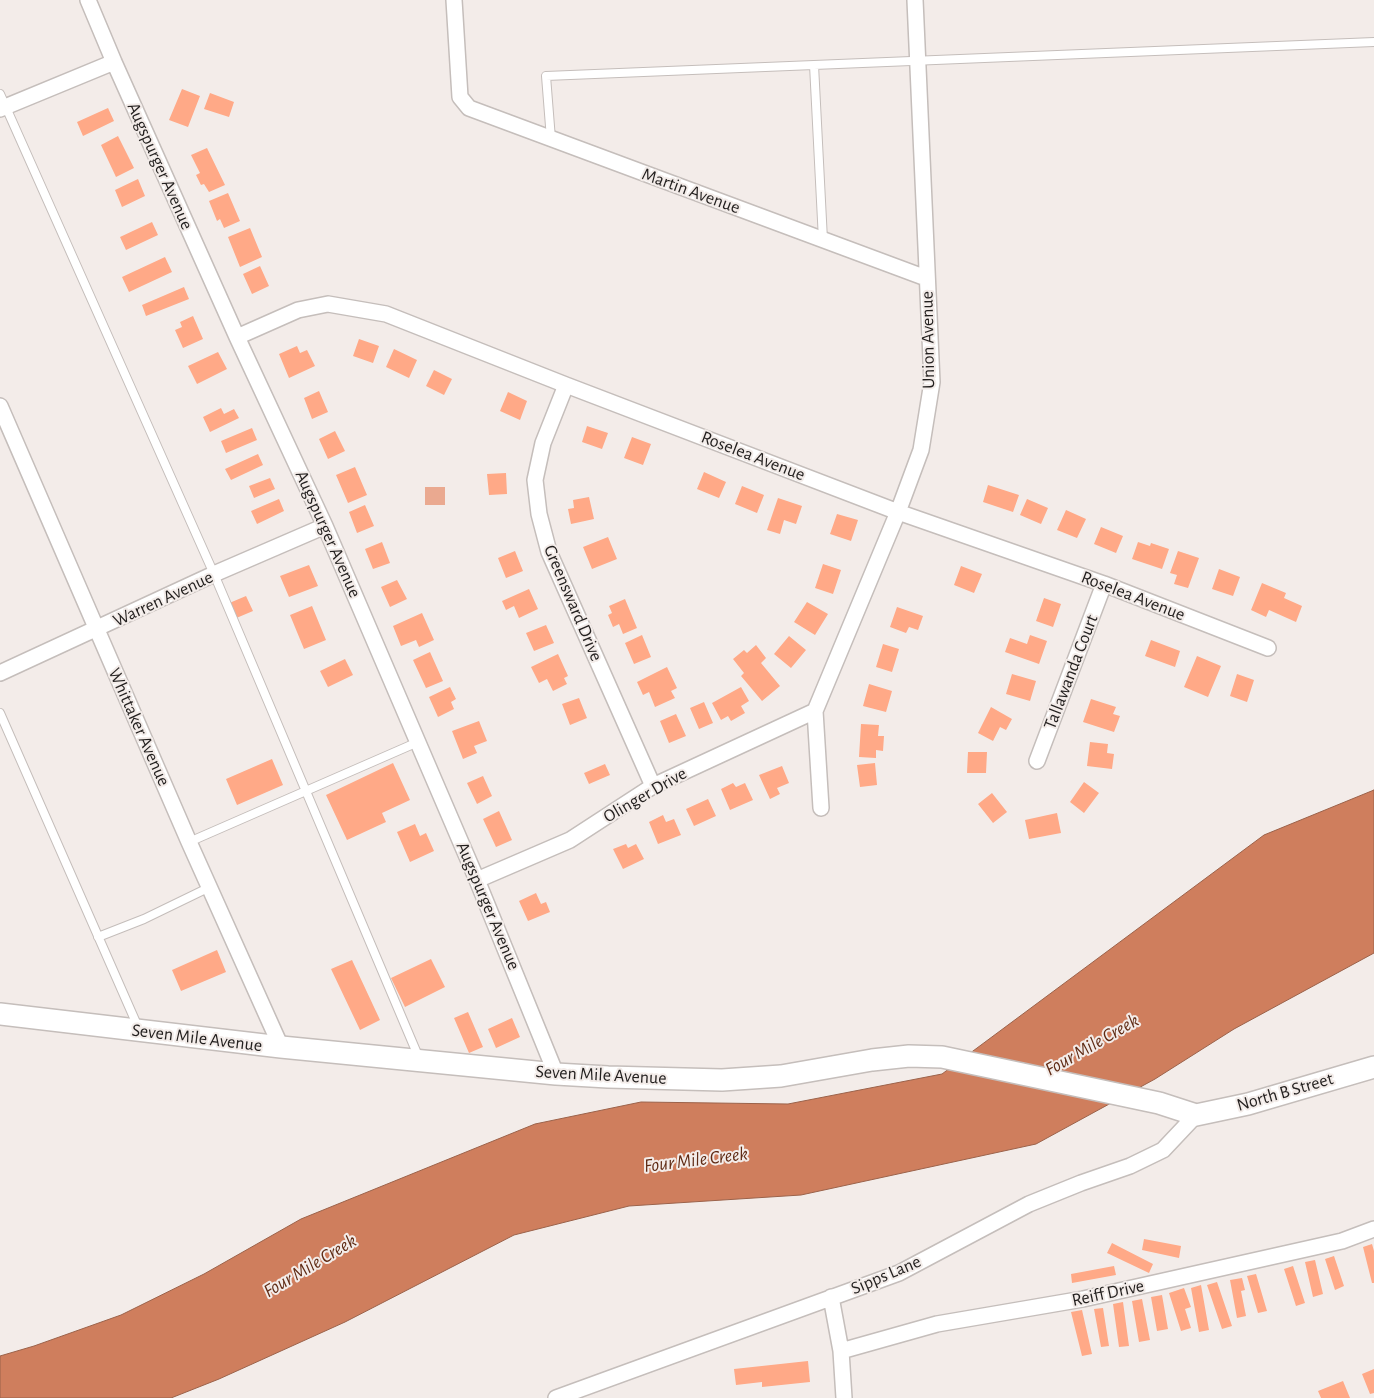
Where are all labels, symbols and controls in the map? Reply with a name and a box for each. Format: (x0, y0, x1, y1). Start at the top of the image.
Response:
street label: Augspurger Avenue (122, 99, 198, 233)
street label: Martin Avenue (639, 163, 743, 219)
street label: Union Avenue (916, 291, 940, 389)
street label: Roselea Avenue (698, 426, 808, 486)
street label: Augspurger Avenue (290, 467, 366, 601)
street label: Greensward Drive (539, 542, 607, 664)
street label: Warren Avenue (110, 566, 216, 632)
street label: Roselea Avenue (1078, 566, 1188, 626)
street label: Tallawanda Court (1039, 612, 1103, 732)
street label: Whittaker Avenue (103, 665, 175, 789)
street label: Olinger Drive (599, 762, 691, 828)
street label: Augspurger Avenue (451, 839, 525, 973)
water label: Four Mile Creek (1041, 1009, 1143, 1081)
street label: Seven Mile Avenue (131, 1019, 263, 1057)
street label: Seven Mile Avenue (535, 1061, 667, 1089)
street label: North B Street (1234, 1068, 1336, 1116)
water label: Four Mile Creek (643, 1142, 749, 1178)
water label: Four Mile Creek (259, 1229, 361, 1303)
street label: Sipps Lane (848, 1251, 924, 1299)
street label: Reiff Drive (1070, 1275, 1146, 1311)

